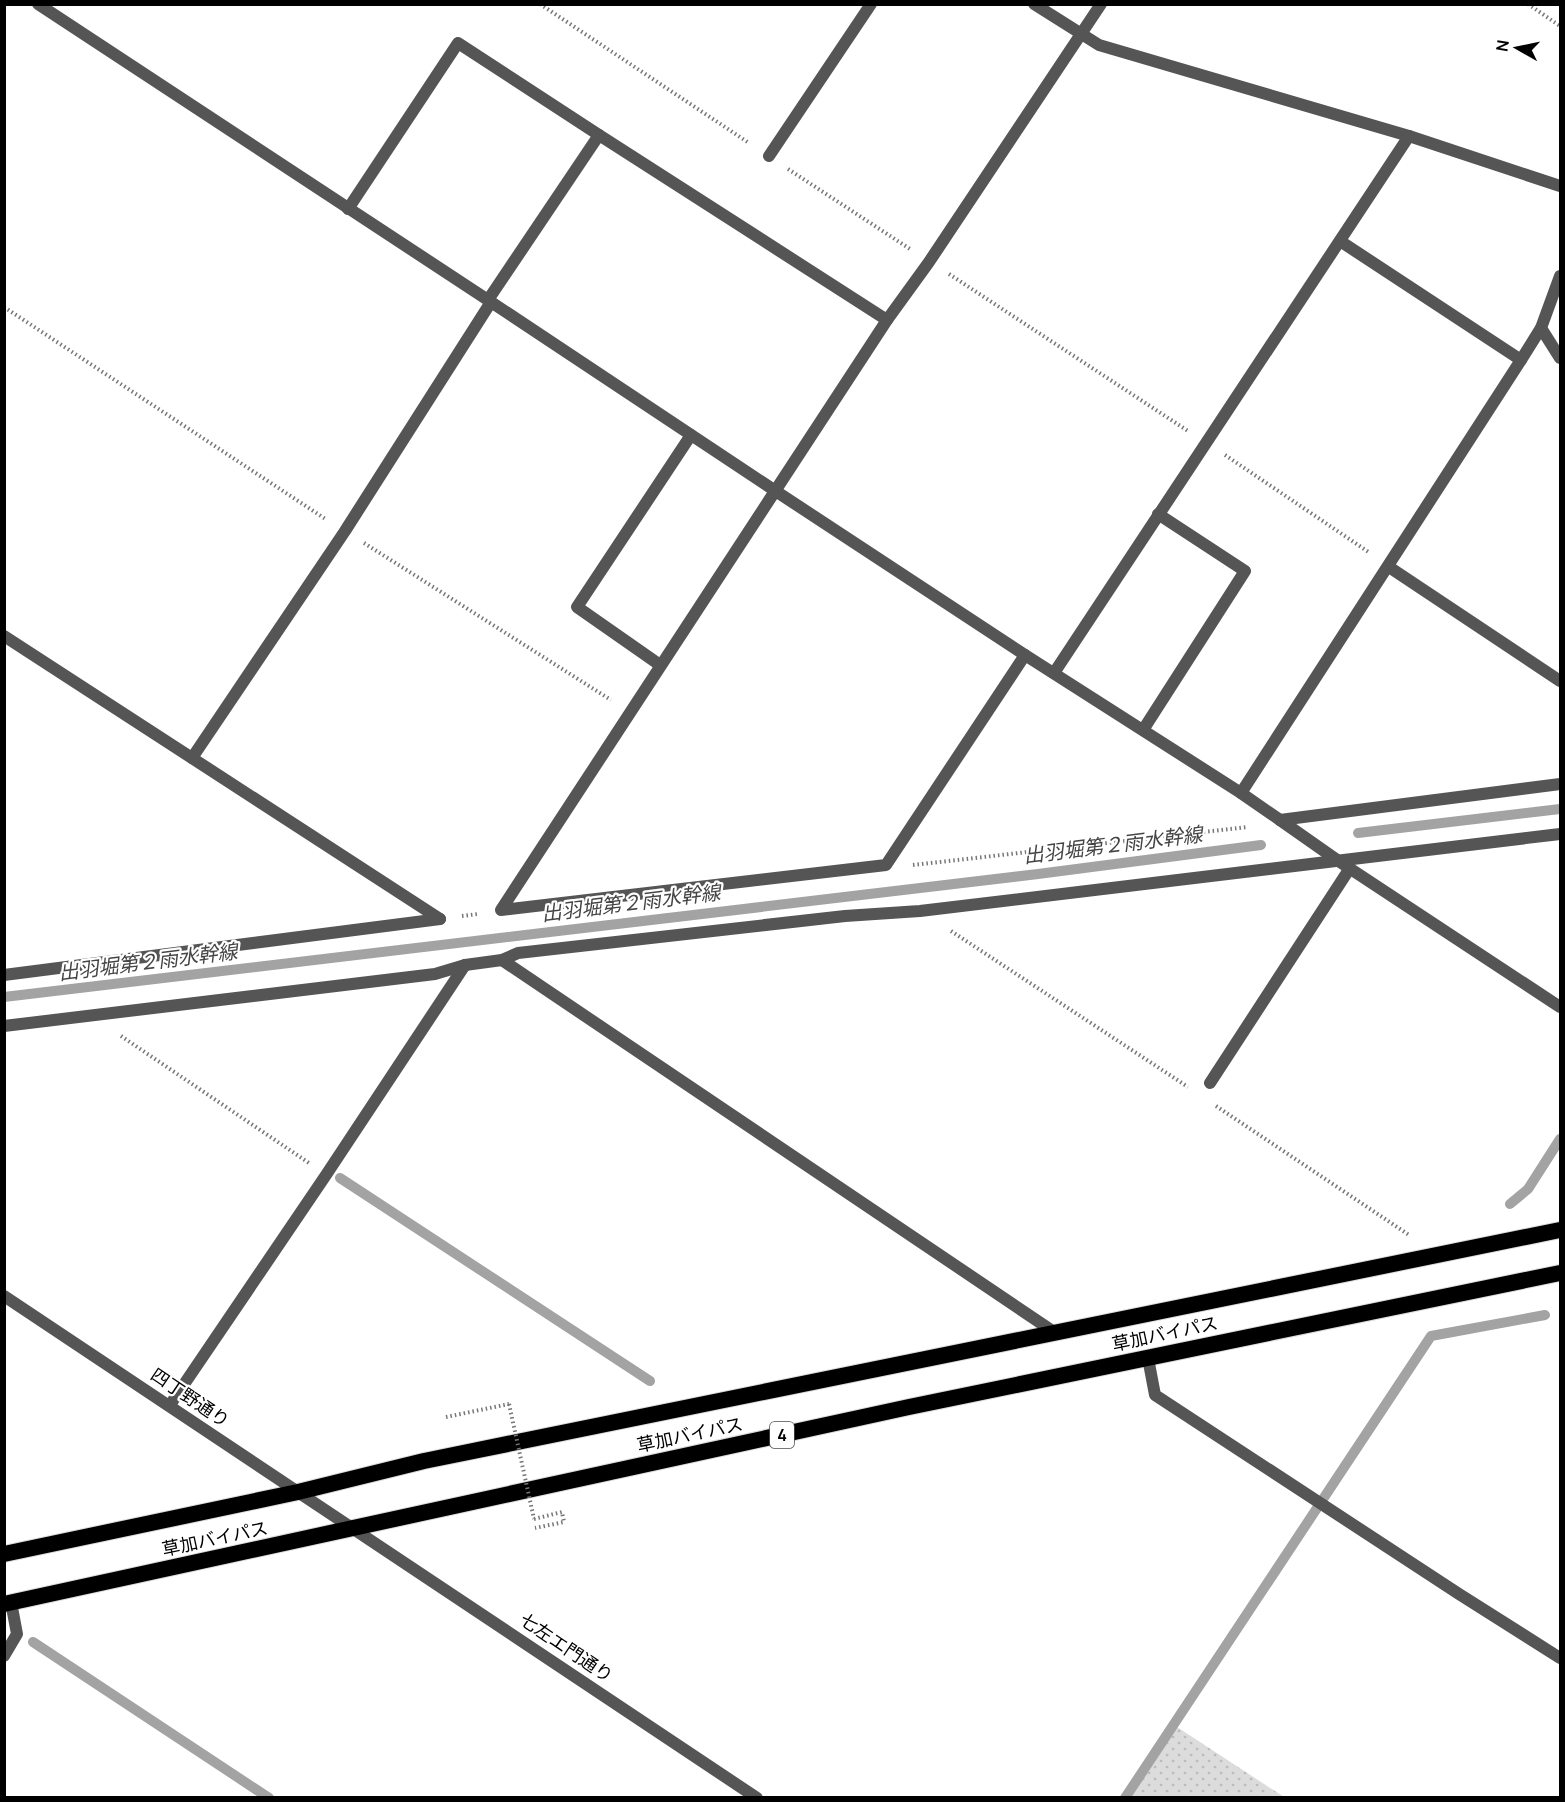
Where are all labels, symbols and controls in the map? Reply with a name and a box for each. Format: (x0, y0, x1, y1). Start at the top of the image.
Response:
north arrow (1487, 18, 1547, 78)
text: N (1490, 38, 1514, 53)
water label: 出羽堀第２雨水幹線 (1022, 820, 1207, 869)
water label: 出羽堀第２雨水幹線 (540, 878, 725, 927)
water label: 出羽堀第２雨水幹線 (57, 937, 242, 986)
street label: 草加バイパス (1110, 1310, 1220, 1356)
street label: 四丁野通り (147, 1362, 235, 1432)
street label: 草加バイパス (635, 1411, 745, 1457)
road number: 4 (770, 1422, 794, 1448)
street label: 草加バイパス (160, 1515, 270, 1561)
street label: 七左エ門通り (515, 1607, 618, 1687)

